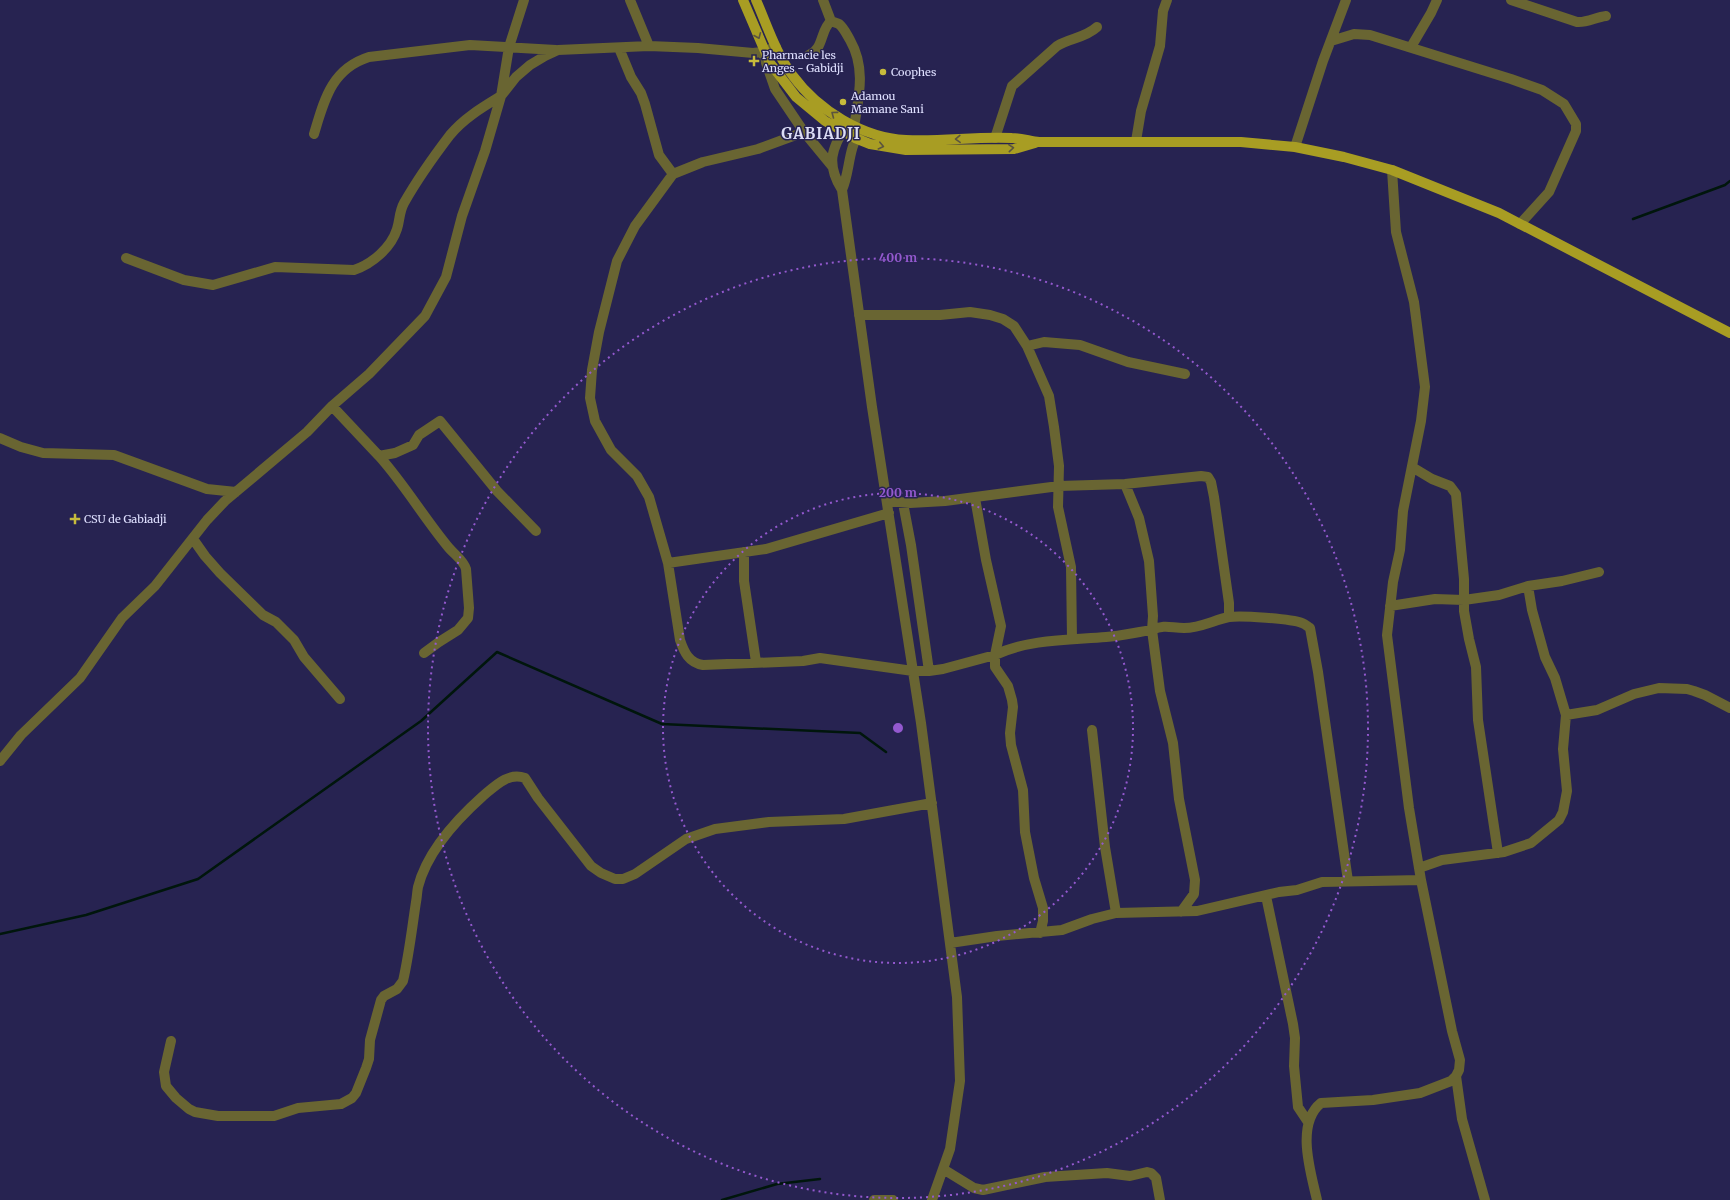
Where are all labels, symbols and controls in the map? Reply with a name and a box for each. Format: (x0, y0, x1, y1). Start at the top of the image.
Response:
one-way arrow (754, 32, 762, 39)
place label: Pharmacie les Anges - Gabidji (761, 48, 844, 75)
marker: Pharmacie les Anges - Gabidji (749, 56, 759, 66)
place label: Coophes (891, 65, 936, 79)
marker: Coophes (878, 67, 888, 77)
place label: Adamou Mamane Sani (850, 89, 924, 116)
marker: Adamou Mamane Sani (838, 97, 848, 107)
one-way arrow (832, 112, 839, 119)
district label: GABIADJI (781, 124, 861, 143)
one-way arrow (955, 135, 961, 143)
one-way arrow (878, 142, 884, 150)
one-way arrow (1008, 144, 1014, 153)
text: 400 m (879, 250, 917, 265)
text: 200 m (879, 485, 917, 500)
place label: CSU de Gabiadji (84, 512, 167, 526)
marker: CSU de Gabiadji (69, 513, 81, 525)
centre of rings (891, 721, 905, 735)

